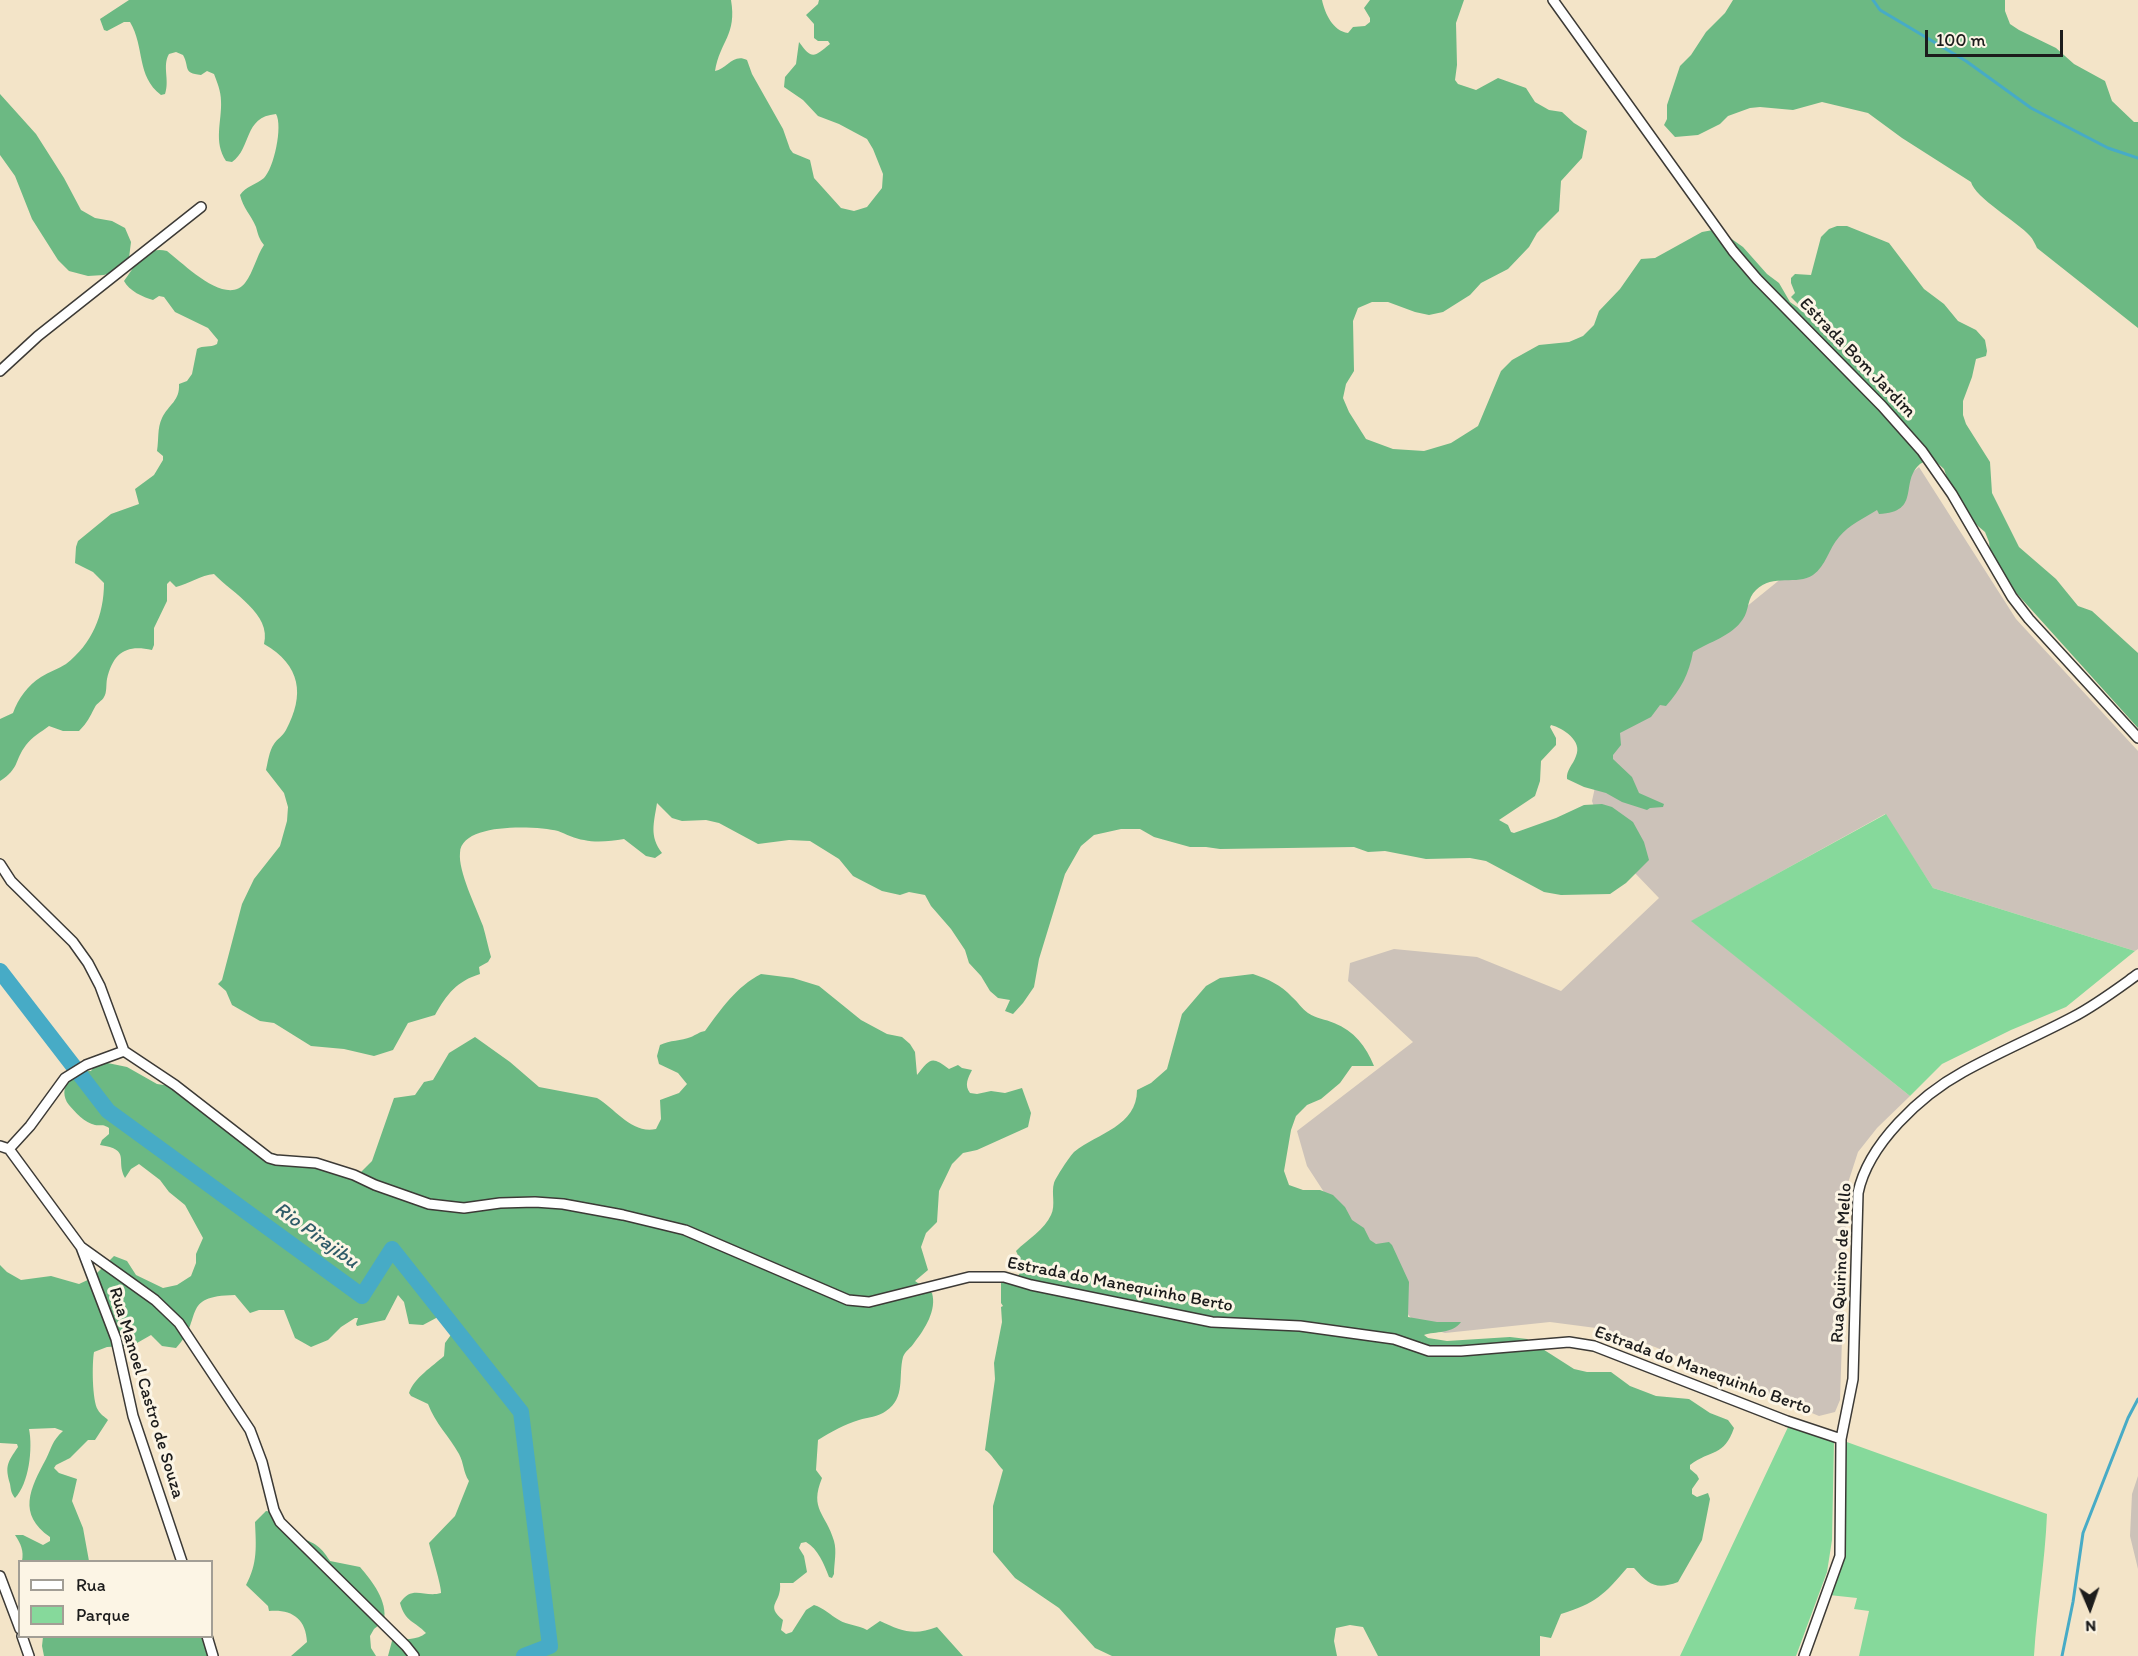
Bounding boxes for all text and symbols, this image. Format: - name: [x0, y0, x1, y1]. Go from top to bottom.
- scale bar: [1928, 18, 2066, 56]
- text: 100 m: [1936, 29, 1986, 51]
- street label: Estrada Bom Jardim: [1794, 294, 1920, 422]
- street label: Rua Quirino de Mello: [1827, 1182, 1857, 1344]
- water label: Rio Pirajibu: [269, 1198, 363, 1274]
- street label: Estrada do Manequinho Berto: [1005, 1252, 1235, 1318]
- street label: Rua Manoel Castro de Souza: [104, 1285, 188, 1501]
- street label: Estrada do Manequinho Berto: [1591, 1322, 1815, 1420]
- legend: [18, 1560, 213, 1638]
- text: Rua: [76, 1574, 106, 1596]
- north arrow: [2060, 1578, 2120, 1638]
- text: Parque: [76, 1604, 130, 1626]
- text: N: [2085, 1617, 2096, 1636]

